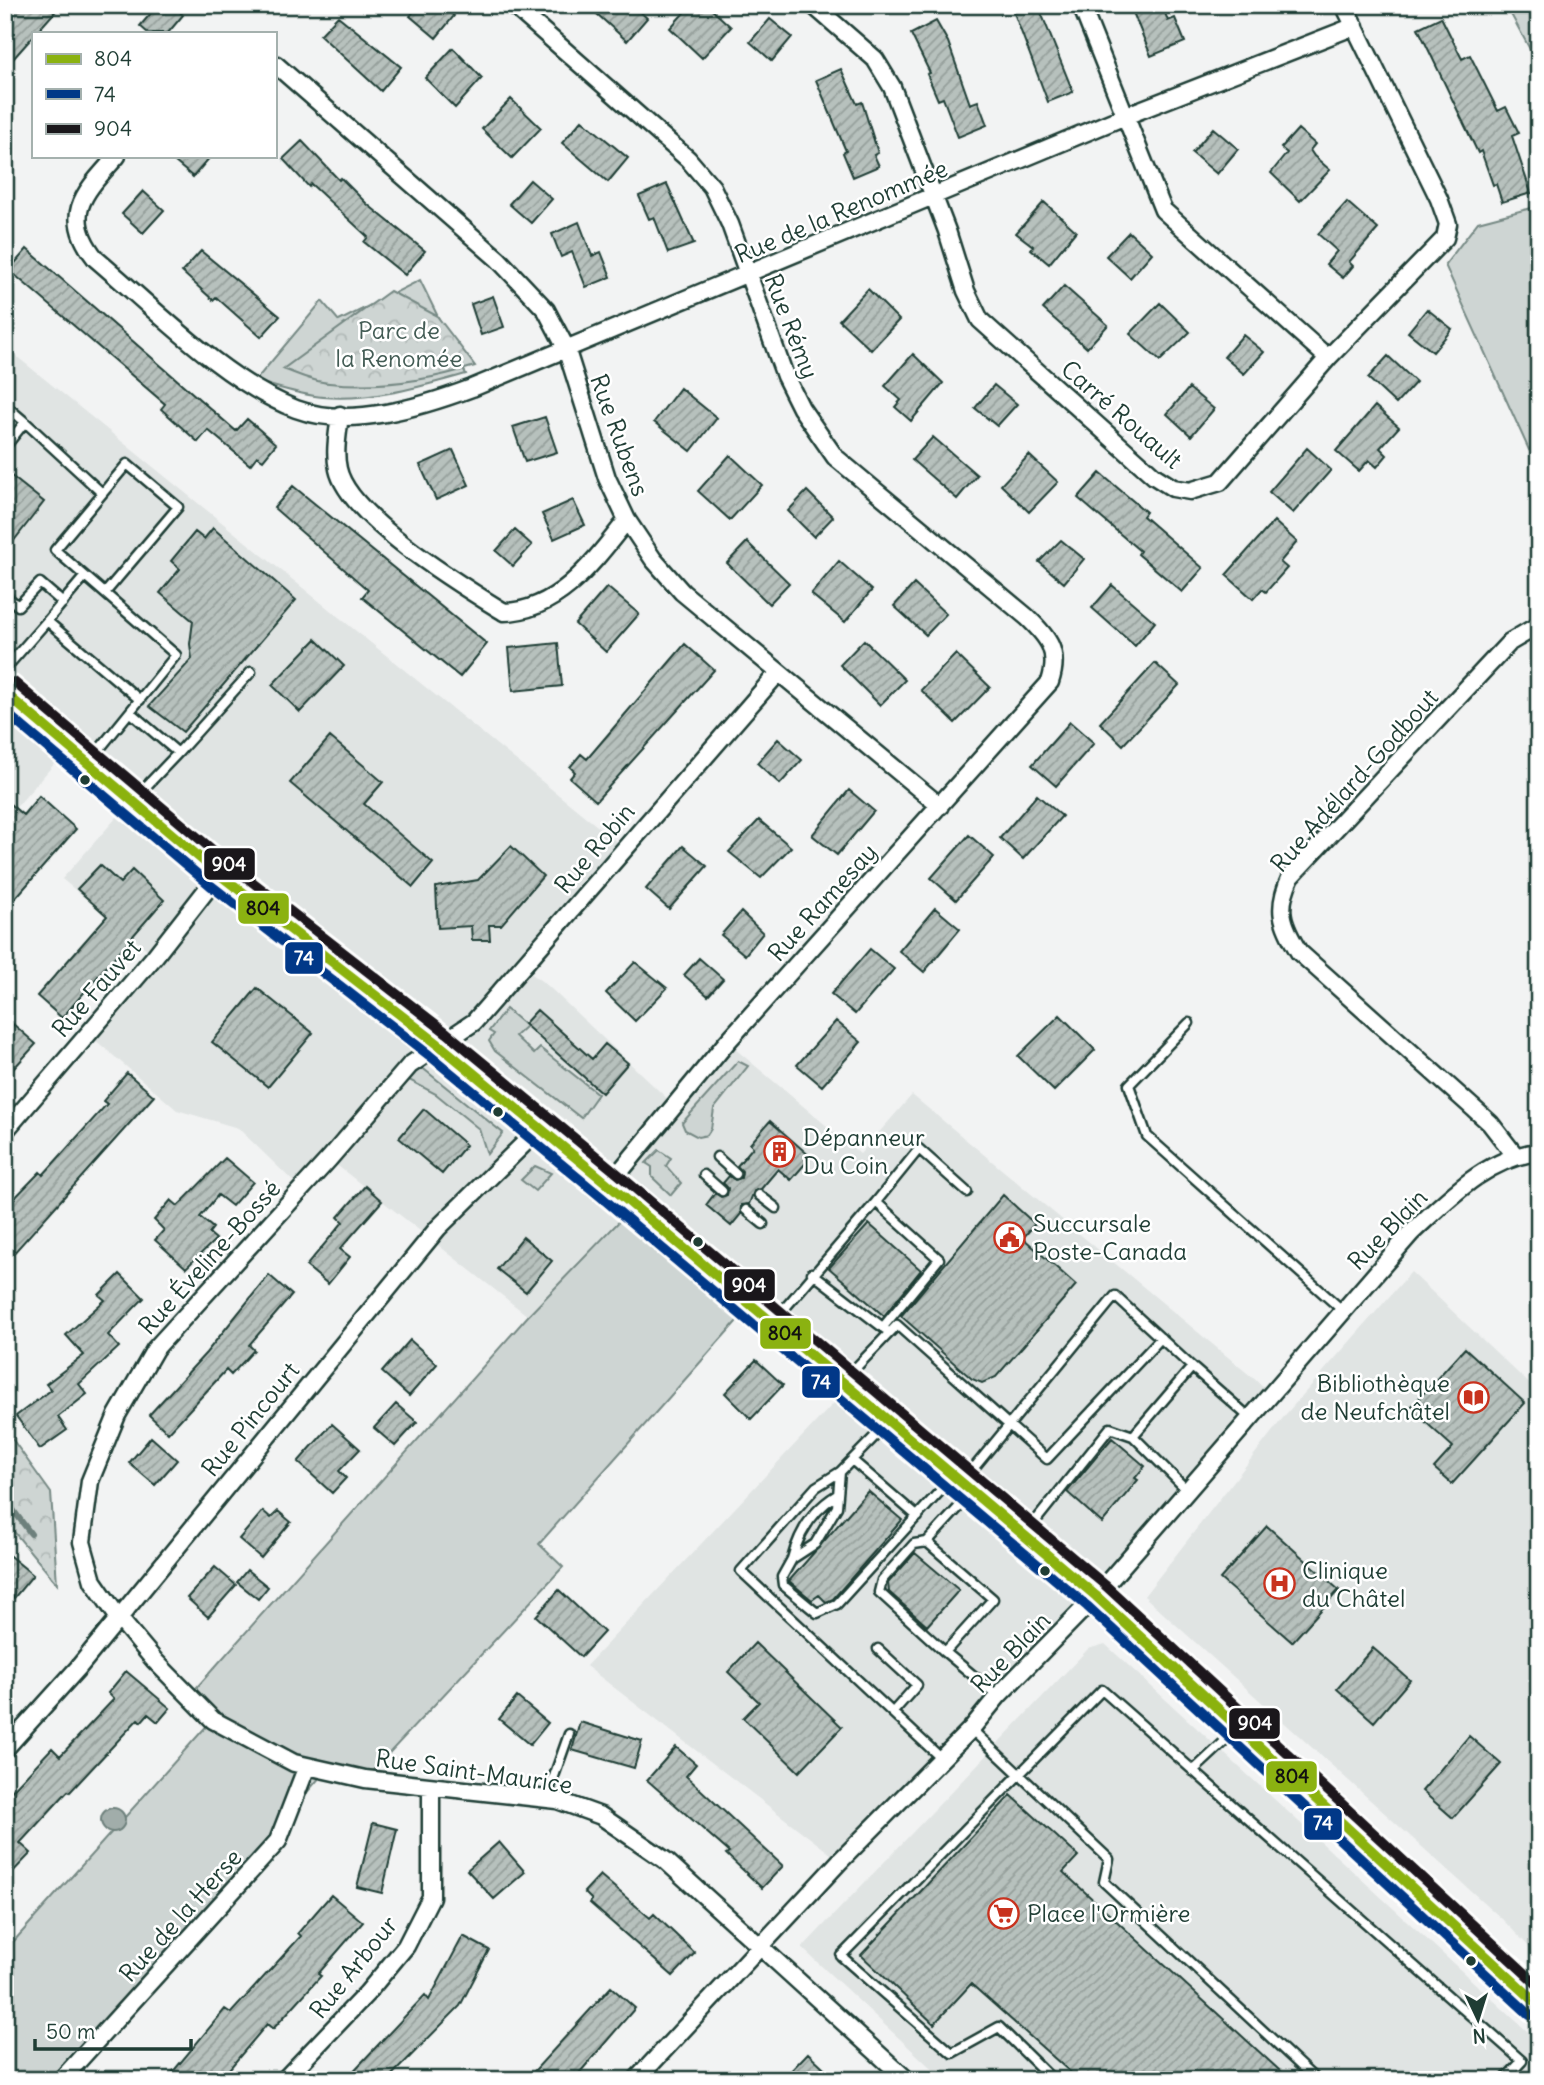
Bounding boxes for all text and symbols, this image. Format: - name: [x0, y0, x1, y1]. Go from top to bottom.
- legend: [32, 32, 276, 158]
- text: 804: [94, 45, 132, 72]
- text: 74: [94, 81, 116, 108]
- text: 904: [94, 115, 132, 142]
- street label: Rue de la Renommée: [730, 153, 952, 269]
- street label: Rue Rémy: [758, 269, 826, 383]
- park label: Parc de la Renomée: [336, 315, 462, 373]
- street label: Carré Rouault: [1055, 353, 1189, 475]
- street label: Rue Rubens: [584, 370, 656, 500]
- street label: Rue Adélard-Godbout: [1264, 682, 1444, 878]
- unlabelled marker: [78, 773, 92, 787]
- street label: Rue Robin: [548, 797, 641, 899]
- street label: Rue Ramesay: [761, 837, 883, 967]
- line badge: 904: [203, 847, 256, 881]
- text: 904: [212, 852, 246, 876]
- line badge: 804: [237, 892, 290, 925]
- text: 804: [246, 896, 280, 920]
- street label: Rue Fauvet: [45, 933, 147, 1043]
- line badge: 74: [284, 941, 324, 975]
- text: 74: [294, 946, 314, 970]
- unlabelled marker: [491, 1105, 505, 1119]
- place label: Dépanneur Du Coin: [803, 1122, 925, 1180]
- building icon: Dépanneur Du Coin: [763, 1134, 797, 1168]
- street label: Rue Éveline-Bossé: [132, 1173, 286, 1341]
- street label: Rue Blain: [1341, 1182, 1433, 1276]
- place label: Succursale Poste-Canada: [1033, 1208, 1187, 1266]
- public building icon: Succursale Poste-Canada: [993, 1220, 1027, 1254]
- unlabelled marker: [691, 1235, 705, 1249]
- line badge: 904: [723, 1268, 776, 1302]
- text: 904: [732, 1273, 766, 1297]
- line badge: 804: [759, 1317, 812, 1350]
- text: 804: [768, 1321, 802, 1345]
- street label: Rue Pincourt: [195, 1356, 305, 1482]
- line badge: 74: [801, 1365, 841, 1399]
- place label: Bibliothèque de Neufchâtel: [1301, 1368, 1450, 1426]
- text: 74: [811, 1370, 831, 1394]
- library icon: Bibliothèque de Neufchâtel: [1456, 1380, 1490, 1414]
- place label: Clinique du Châtel: [1302, 1555, 1405, 1613]
- unlabelled marker: [1038, 1564, 1052, 1578]
- hospital icon: Clinique du Châtel: [1262, 1567, 1296, 1601]
- street label: Rue Blain: [964, 1605, 1056, 1699]
- line badge: 904: [1228, 1707, 1281, 1740]
- text: 904: [1238, 1711, 1272, 1735]
- street label: Rue Saint-Maurice: [374, 1742, 574, 1800]
- line badge: 804: [1265, 1760, 1318, 1793]
- text: 804: [1275, 1764, 1309, 1788]
- line badge: 74: [1303, 1807, 1343, 1841]
- text: 74: [1313, 1811, 1333, 1835]
- street label: Rue de la Herse: [112, 1842, 248, 1988]
- supermarket icon: Place l'Ormière: [987, 1896, 1021, 1930]
- place label: Place l'Ormière: [1027, 1898, 1191, 1928]
- street label: Rue Arbour: [303, 1909, 404, 2024]
- unlabelled marker: [1464, 1954, 1478, 1968]
- north arrow: [1442, 1983, 1512, 2054]
- scale bar: [35, 2008, 191, 2052]
- text: 50 m: [46, 2018, 95, 2045]
- text: N: [1472, 2024, 1487, 2048]

